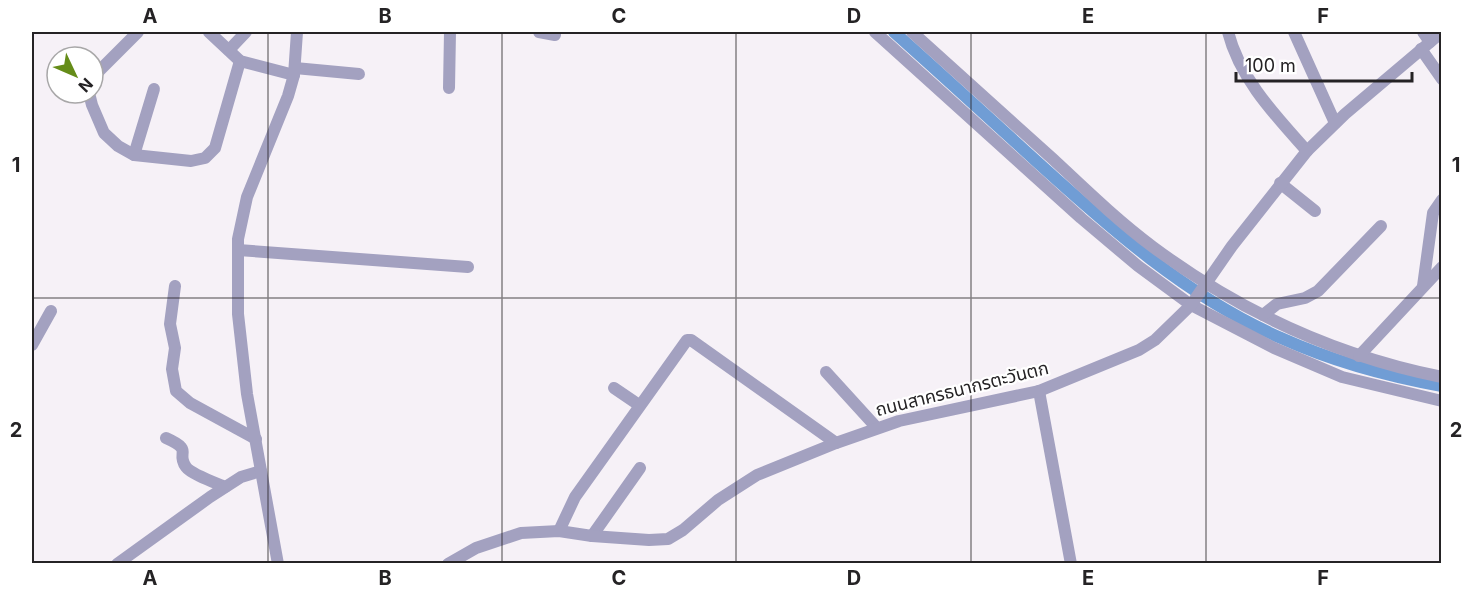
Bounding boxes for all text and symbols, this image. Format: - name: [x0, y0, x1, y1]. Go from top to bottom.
- text: A: [143, 4, 158, 28]
- text: B: [378, 4, 392, 28]
- text: C: [612, 4, 626, 28]
- text: D: [847, 4, 861, 28]
- text: E: [1082, 4, 1094, 28]
- text: F: [1317, 4, 1329, 28]
- north arrow: [45, 45, 105, 105]
- scale bar: [1236, 45, 1412, 83]
- text: 100 m: [1245, 55, 1296, 76]
- text: N: [74, 74, 97, 97]
- text: 1: [12, 153, 20, 177]
- text: 1: [1452, 153, 1460, 177]
- street label: ถนนสาครธนากรตะวันตก: [873, 357, 1051, 420]
- text: 2: [10, 418, 22, 442]
- text: 2: [1450, 418, 1462, 442]
- text: A: [143, 566, 158, 590]
- text: B: [378, 566, 392, 590]
- text: C: [612, 566, 626, 590]
- text: D: [847, 566, 861, 590]
- text: E: [1082, 566, 1094, 590]
- text: F: [1317, 566, 1329, 590]

